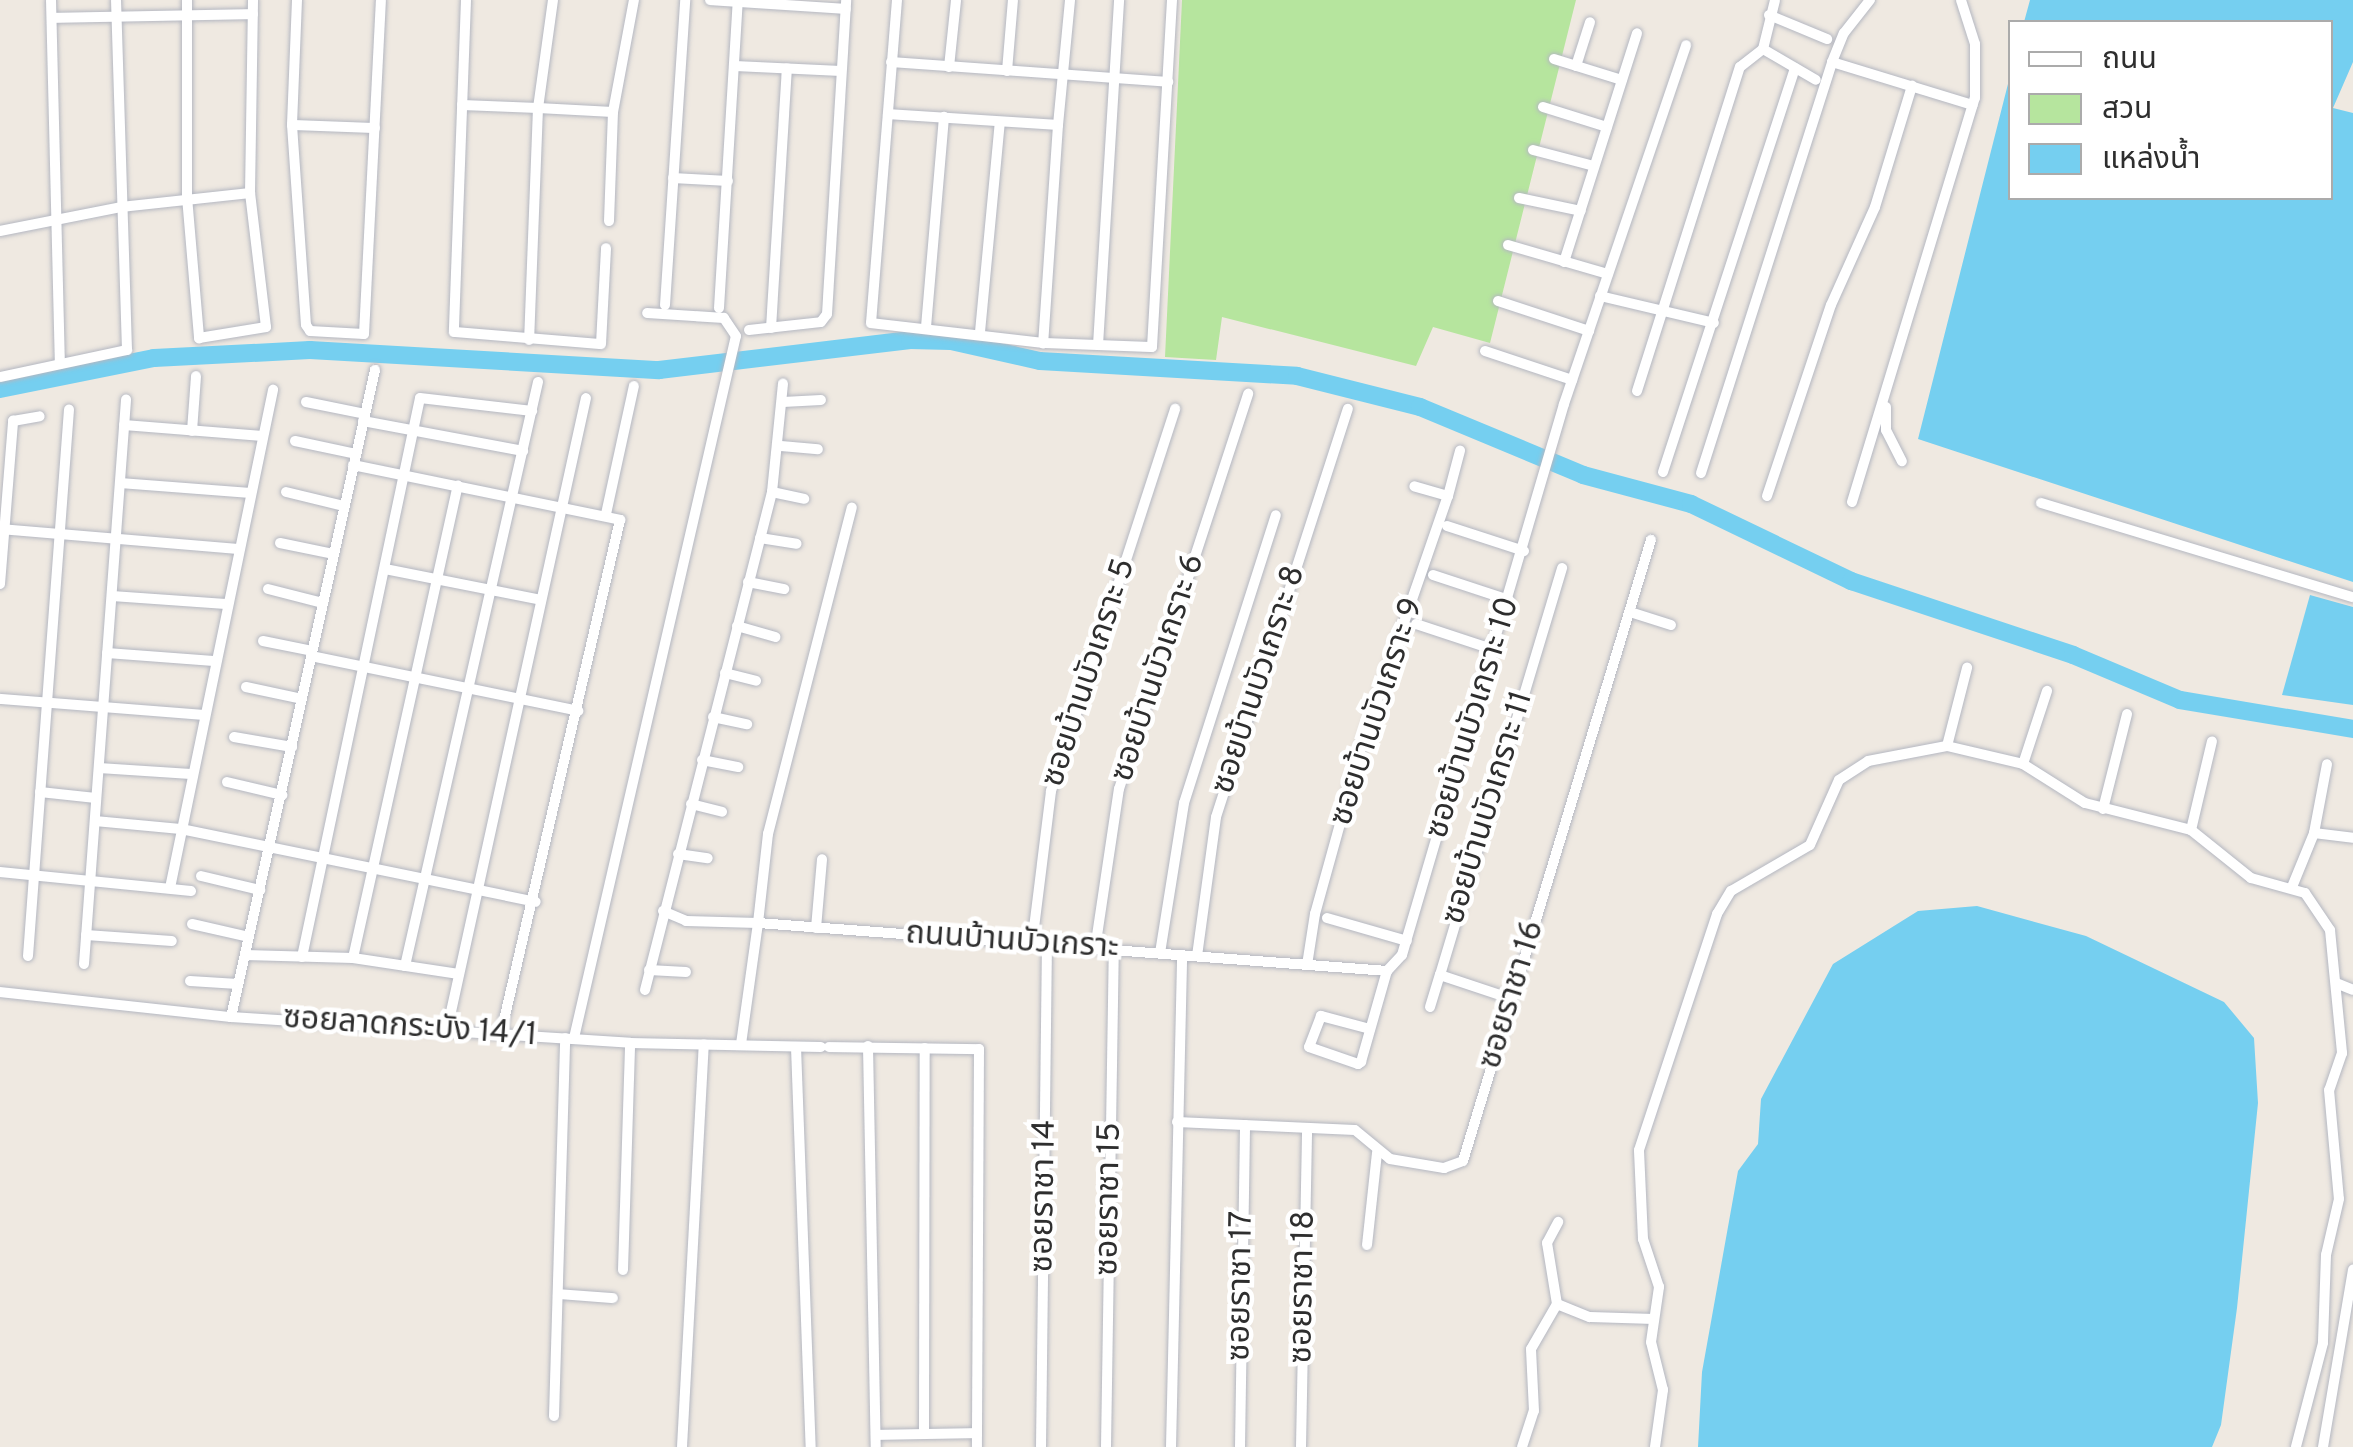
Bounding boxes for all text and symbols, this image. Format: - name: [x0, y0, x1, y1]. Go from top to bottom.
- legend: [2008, 20, 2333, 200]
- text: ถนน: [2102, 42, 2157, 79]
- text: สวน: [2102, 92, 2152, 129]
- text: แหล่งน้ำ: [2102, 142, 2200, 179]
- street label: ซอยบ้านบัวเกราะ 6: [1104, 549, 1214, 787]
- street label: ซอยบ้านบัวเกราะ 5: [1035, 554, 1145, 792]
- street label: ซอยบ้านบัวเกราะ 8: [1205, 561, 1315, 799]
- street label: ซอยบ้านบัวเกราะ 9: [1323, 593, 1433, 831]
- street label: ซอยบ้านบัวเกราะ 10: [1419, 593, 1529, 843]
- street label: ซอยบ้านบัวเกราะ 11: [1435, 687, 1543, 929]
- street label: ถนนบ้านบัวเกราะ: [904, 915, 1120, 969]
- street label: ซอยราชา 16: [1472, 916, 1554, 1074]
- street label: ซอยลาดกระบัง 14/1: [282, 1000, 538, 1056]
- street label: ซอยราชา 14: [1024, 1119, 1066, 1273]
- street label: ซอยราชา 15: [1089, 1122, 1131, 1276]
- street label: ซอยราชา 17: [1221, 1210, 1263, 1362]
- street label: ซอยราชา 18: [1283, 1210, 1325, 1364]

